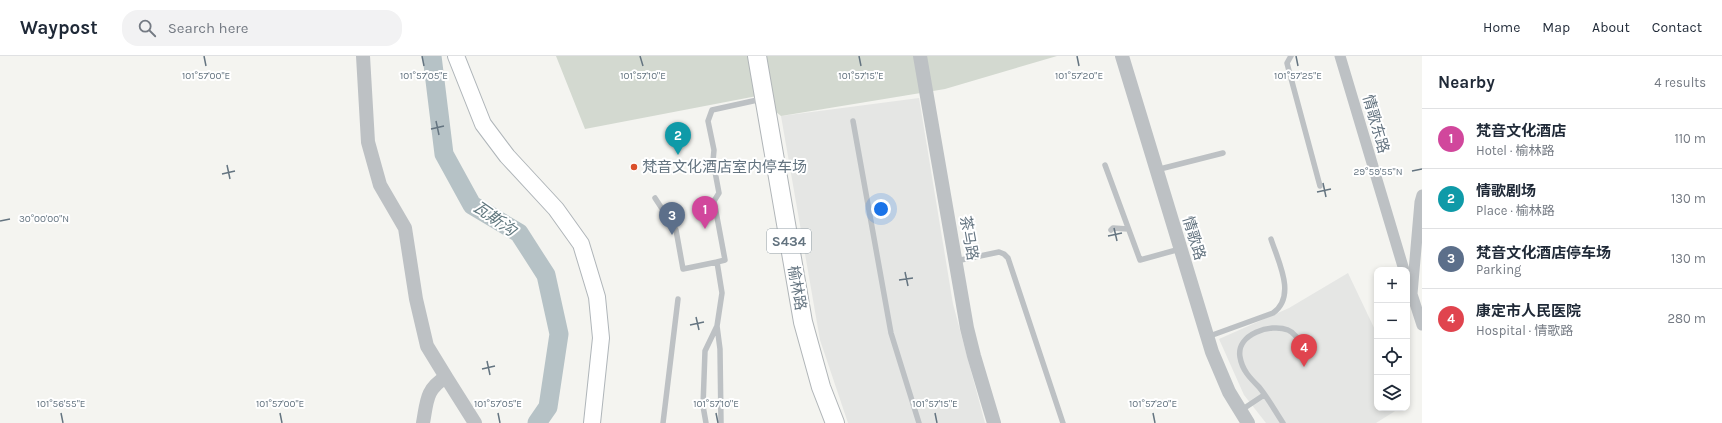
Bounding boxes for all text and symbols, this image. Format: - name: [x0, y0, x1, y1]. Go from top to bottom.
- search box: [122, 10, 402, 46]
- text: Waypost: [20, 17, 98, 39]
- icon: search: [136, 17, 158, 39]
- text: Search here: [168, 19, 248, 37]
- text: Home: [1483, 19, 1520, 36]
- text: Map: [1542, 19, 1570, 36]
- text: About: [1592, 19, 1630, 36]
- text: Contact: [1652, 19, 1702, 36]
- text: 101°57'00"E: [182, 70, 230, 82]
- text: 101°57'05"E: [400, 70, 448, 82]
- text: 101°57'10"E: [620, 70, 666, 82]
- text: 101°57'15"E: [838, 70, 884, 82]
- text: 101°57'20"E: [1055, 70, 1103, 82]
- text: 101°57'25"E: [1274, 70, 1322, 82]
- text: Nearby: [1438, 72, 1495, 92]
- text: 4 results: [1654, 75, 1706, 90]
- street label: 情歌东路: [1359, 93, 1393, 155]
- pin: 2: [665, 122, 691, 155]
- text: 梵音文化酒店: [1476, 122, 1566, 140]
- text: 1: [1449, 131, 1453, 146]
- text: 110 m: [1674, 131, 1706, 146]
- text: Hotel · 榆林路: [1476, 143, 1555, 158]
- place label: 梵音文化酒店室内停车场: [642, 158, 807, 176]
- marker: 梵音文化酒店室内停车场: [629, 162, 639, 172]
- text: 29°59'55"N: [1354, 166, 1402, 178]
- text: 情歌剧场: [1476, 182, 1536, 200]
- text: 2: [1447, 191, 1455, 206]
- text: 130 m: [1671, 191, 1706, 206]
- pin: 1: [692, 196, 718, 229]
- water label: 瓦斯沟: [470, 197, 521, 241]
- your location: [871, 199, 891, 219]
- pin: 3: [659, 202, 685, 235]
- text: Place · 榆林路: [1476, 203, 1555, 218]
- text: 30°00'00"N: [19, 213, 69, 225]
- street label: 茶马路: [956, 214, 982, 262]
- street label: 情歌路: [1179, 214, 1209, 262]
- road number: S434: [767, 229, 811, 253]
- text: 梵音文化酒店停车场: [1476, 244, 1611, 262]
- text: 3: [1447, 251, 1455, 266]
- text: 130 m: [1671, 251, 1706, 266]
- text: Parking: [1476, 262, 1521, 277]
- street label: 榆林路: [784, 264, 810, 312]
- map controls: [1374, 267, 1410, 411]
- button: +: [1374, 267, 1410, 303]
- text: 康定市人民医院: [1476, 302, 1581, 320]
- button: −: [1374, 303, 1410, 339]
- text: 4: [1447, 311, 1455, 326]
- text: 280 m: [1668, 311, 1706, 326]
- text: Hospital · 情歌路: [1476, 323, 1573, 338]
- pin: 4: [1291, 334, 1317, 367]
- button: locate: [1374, 339, 1410, 375]
- button: layers: [1374, 375, 1410, 411]
- text: 101°56'55"E: [37, 398, 85, 410]
- text: 101°57'00"E: [256, 398, 304, 410]
- text: 101°57'05"E: [474, 398, 522, 410]
- text: 101°57'10"E: [693, 398, 739, 410]
- text: 101°57'15"E: [912, 398, 958, 410]
- text: 101°57'20"E: [1129, 398, 1177, 410]

